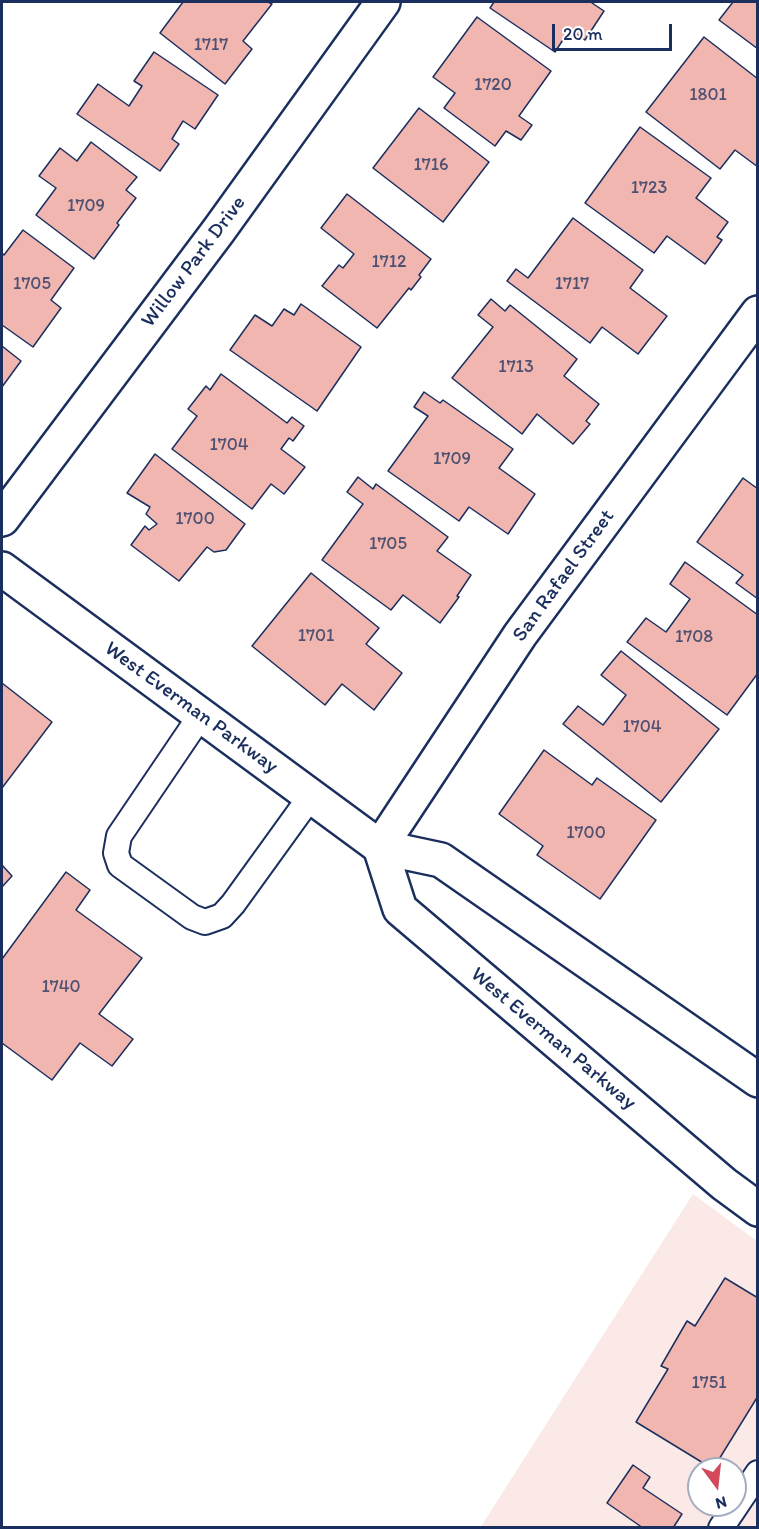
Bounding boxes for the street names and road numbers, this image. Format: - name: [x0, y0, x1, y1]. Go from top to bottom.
- street label: Willow Park Drive: [136, 191, 252, 333]
- street label: San Rafael Street: [508, 505, 620, 647]
- street label: West Everman Parkway: [99, 637, 283, 779]
- street label: West Everman Parkway: [465, 962, 641, 1116]

